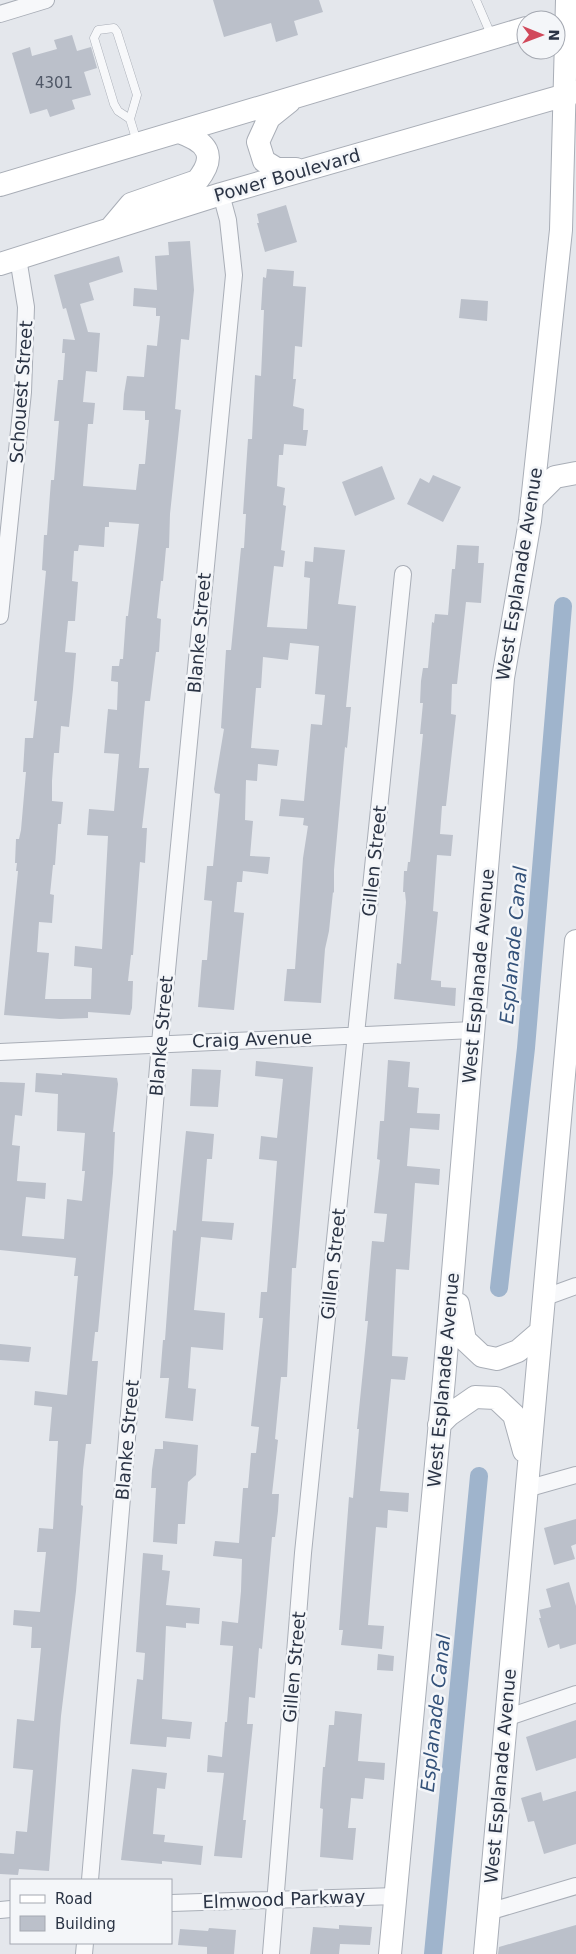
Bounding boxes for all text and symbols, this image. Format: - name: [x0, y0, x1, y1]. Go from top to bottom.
- north arrow: [516, 10, 566, 60]
- text: N: [546, 29, 562, 41]
- house number: 4301: [35, 74, 73, 92]
- street label: Power Boulevard: [211, 144, 363, 206]
- street label: Schouest Street: [6, 320, 36, 464]
- street label: West Esplanade Avenue: [492, 466, 546, 682]
- street label: Blanke Street: [183, 572, 215, 694]
- street label: Gillen Street: [358, 804, 390, 918]
- water label: Esplanade Canal: [495, 865, 531, 1025]
- street label: West Esplanade Avenue: [458, 868, 498, 1084]
- street label: Blanke Street: [145, 975, 177, 1097]
- street label: Craig Avenue: [192, 1026, 312, 1052]
- street label: Gillen Street: [317, 1207, 349, 1321]
- street label: West Esplanade Avenue: [423, 1272, 463, 1488]
- street label: Blanke Street: [111, 1379, 143, 1501]
- street label: Gillen Street: [279, 1610, 309, 1724]
- water label: Esplanade Canal: [416, 1632, 454, 1793]
- street label: West Esplanade Avenue: [480, 1668, 520, 1884]
- legend: [10, 1879, 172, 1944]
- street label: Elmwood Parkway: [202, 1886, 366, 1912]
- text: Road: [55, 1890, 93, 1908]
- text: Building: [55, 1915, 116, 1933]

